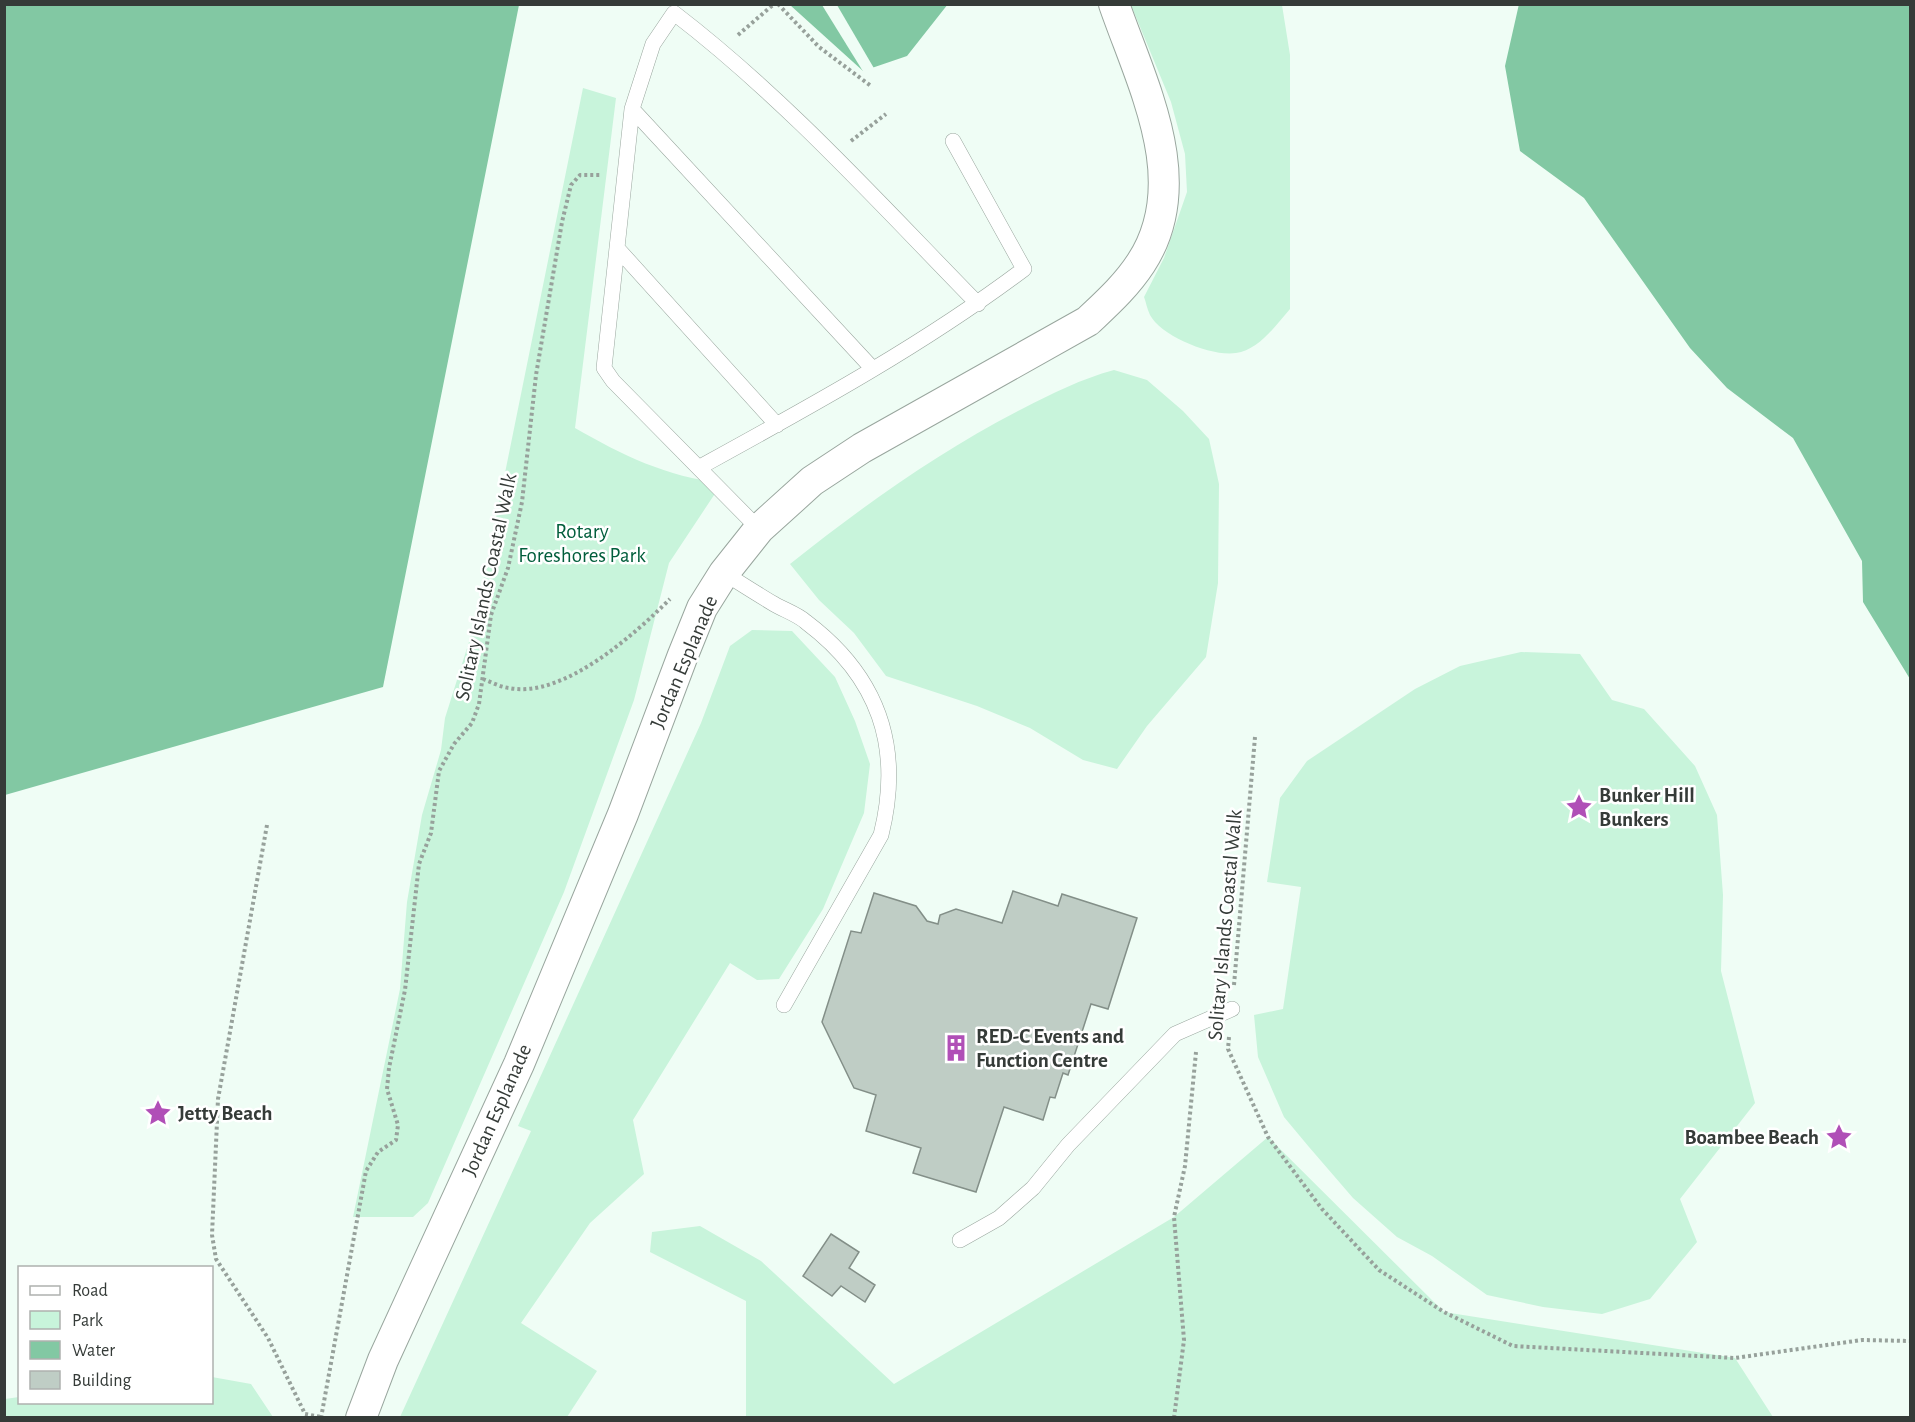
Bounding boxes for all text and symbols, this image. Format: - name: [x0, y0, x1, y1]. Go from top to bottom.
- street label: Solitary Islands Coastal Walk: [452, 471, 520, 703]
- park label: Rotary Foreshores Park: [518, 521, 646, 566]
- street label: Jordan Esplanade: [647, 593, 721, 731]
- place label: Bunker Hill Bunkers: [1599, 785, 1695, 830]
- place icon: Bunker Hill Bunkers: [1564, 792, 1594, 822]
- street label: Solitary Islands Coastal Walk: [1204, 808, 1246, 1041]
- place label: RED-C Events and Function Centre: [976, 1026, 1124, 1071]
- building icon: RED-C Events and Function Centre: [941, 1033, 971, 1063]
- street label: Jordan Esplanade: [459, 1041, 535, 1179]
- place icon: Jetty Beach: [143, 1098, 173, 1128]
- place label: Jetty Beach: [178, 1103, 273, 1124]
- place icon: Boambee Beach: [1824, 1122, 1854, 1152]
- place label: Boambee Beach: [1684, 1127, 1819, 1148]
- legend: [18, 1266, 213, 1404]
- text: Road: [72, 1282, 108, 1300]
- text: Park: [72, 1312, 104, 1330]
- text: Water: [72, 1342, 115, 1360]
- text: Building: [72, 1372, 132, 1390]

